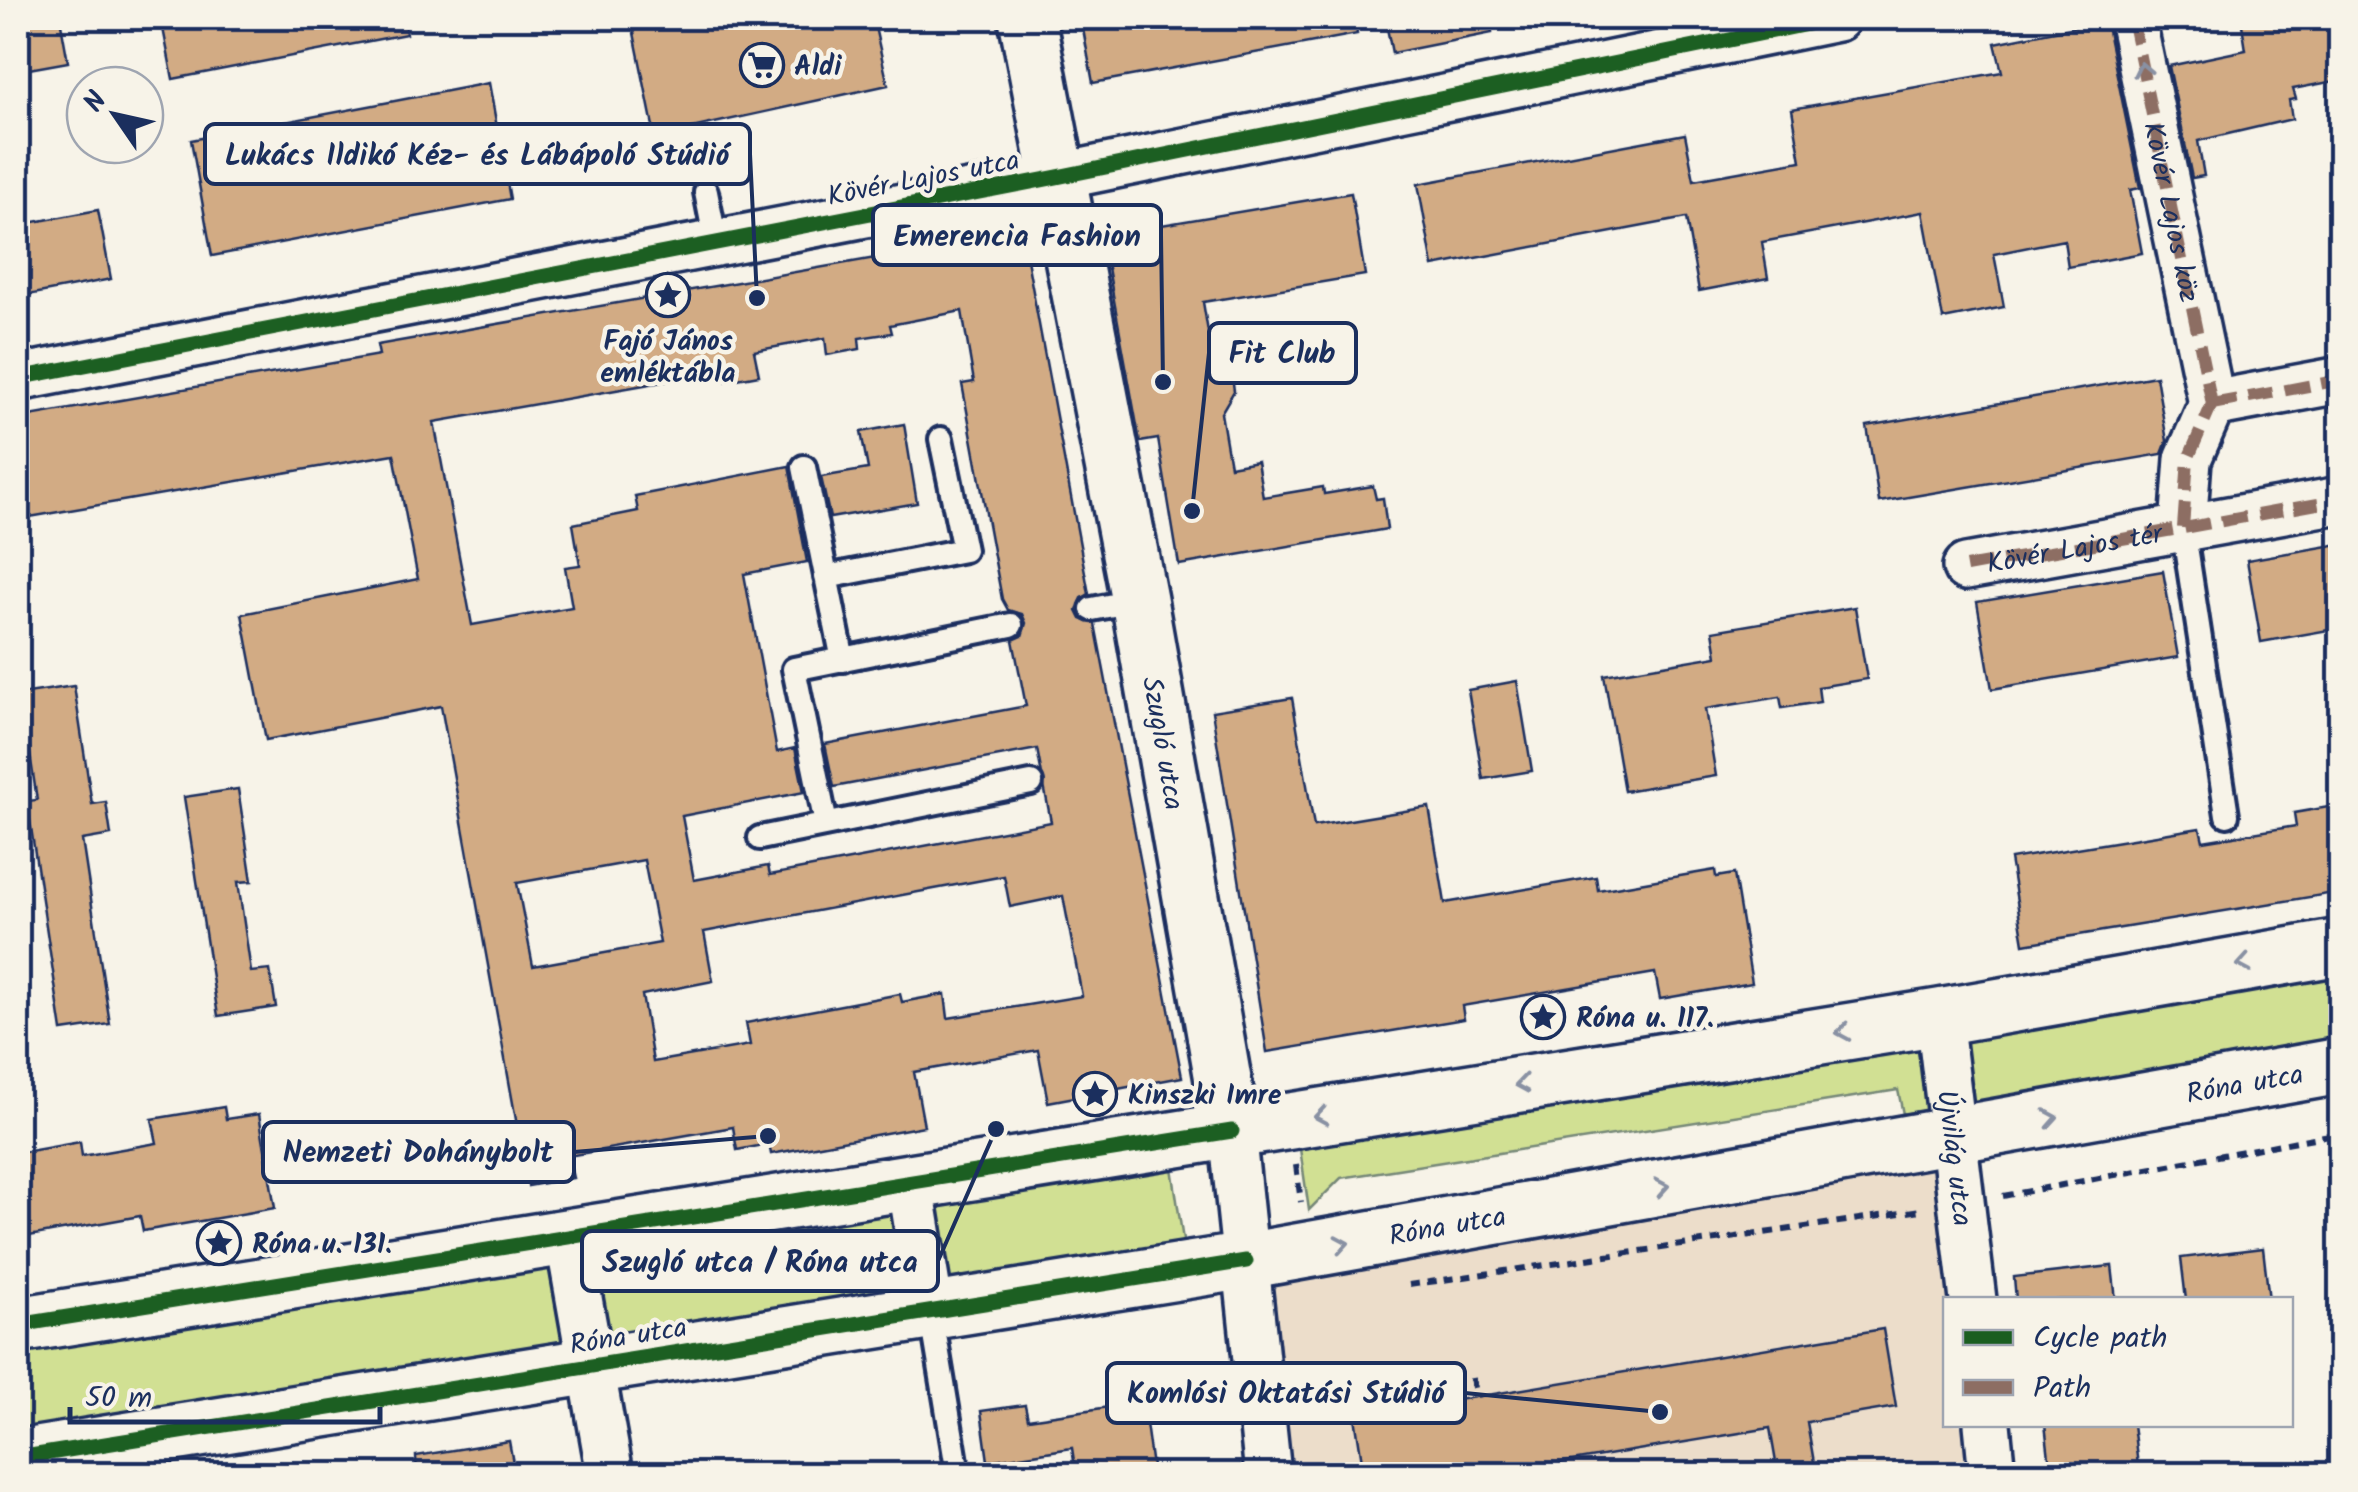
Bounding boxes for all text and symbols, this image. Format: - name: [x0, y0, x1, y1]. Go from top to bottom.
- supermarket icon: Aldi: [739, 42, 785, 88]
- place label: Aldi: [794, 45, 842, 90]
- one-way arrow: [2133, 60, 2154, 77]
- north arrow: [65, 65, 165, 165]
- text: N: [73, 82, 120, 122]
- street label: Kövér Lajos köz: [2129, 118, 2210, 307]
- callout: Lukács Ildikó Kéz- és Lábápoló Stúdió: [205, 124, 750, 184]
- text: Lukács Ildikó Kéz- és Lábápoló Stúdió: [225, 133, 732, 181]
- street label: Kövér Lajos utca: [823, 139, 1024, 220]
- callout: Emerencia Fashion: [873, 205, 1161, 265]
- text: Emerencia Fashion: [893, 214, 1141, 262]
- place icon: Fajó János emléktábla: [645, 272, 691, 318]
- place label: Fajó János emléktábla: [600, 320, 736, 397]
- callout: Fit Club: [1209, 323, 1356, 383]
- text: Fit Club: [1228, 331, 1336, 379]
- street label: Kövér Lajos tér: [1983, 512, 2168, 588]
- street label: Szugló utca: [1128, 673, 1195, 814]
- one-way arrow: [2236, 953, 2253, 974]
- place icon: Róna u. 117.: [1520, 994, 1566, 1040]
- place label: Róna u. 117.: [1576, 997, 1714, 1042]
- one-way arrow: [1835, 1021, 1851, 1042]
- street label: Róna utca: [2183, 1053, 2307, 1118]
- place icon: Kinszki Imre: [1072, 1071, 1118, 1117]
- one-way arrow: [1514, 1073, 1530, 1094]
- place label: Kinszki Imre: [1128, 1074, 1282, 1119]
- street label: Újvilág utca: [1923, 1088, 1984, 1229]
- one-way arrow: [1313, 1105, 1329, 1126]
- one-way arrow: [2042, 1108, 2059, 1129]
- callout: Nemzeti Dohánybolt: [263, 1122, 574, 1182]
- text: Nemzeti Dohánybolt: [283, 1130, 554, 1178]
- one-way arrow: [1653, 1177, 1670, 1198]
- street label: Róna utca: [1385, 1195, 1510, 1260]
- place icon: Róna u. 131.: [196, 1220, 242, 1266]
- place label: Róna u. 131.: [252, 1223, 392, 1268]
- callout: Szugló utca / Róna utca: [582, 1231, 938, 1291]
- one-way arrow: [1333, 1234, 1350, 1255]
- text: Szugló utca / Róna utca: [602, 1240, 918, 1288]
- legend: [1943, 1297, 2293, 1427]
- street label: Róna utca: [566, 1306, 690, 1369]
- text: Cycle path: [2033, 1315, 2167, 1363]
- scale bar: [70, 1362, 380, 1424]
- callout: Komlósi Oktatási Stúdió: [1107, 1363, 1465, 1423]
- text: Path: [2033, 1365, 2091, 1413]
- text: Komlósi Oktatási Stúdió: [1127, 1371, 1447, 1419]
- text: 50 m: [85, 1375, 152, 1423]

